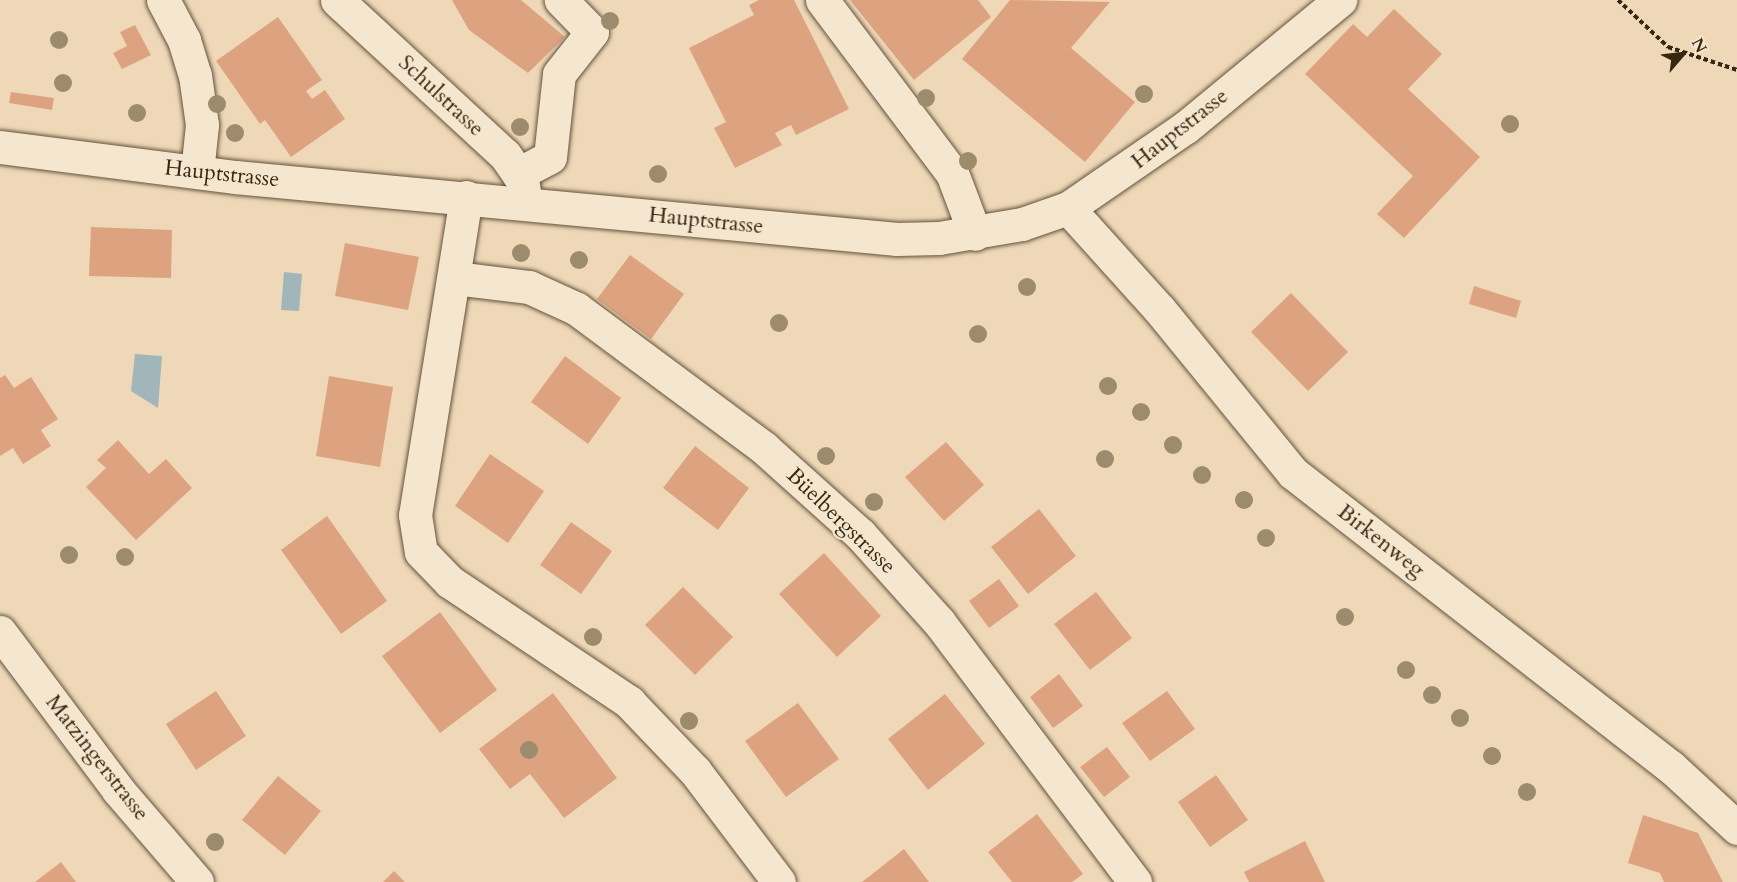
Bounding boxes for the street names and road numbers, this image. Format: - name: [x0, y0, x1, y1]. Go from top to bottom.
- street label: Schulstrasse: [393, 50, 489, 142]
- street label: Hauptstrasse: [1126, 83, 1234, 175]
- street label: Hauptstrasse: [163, 155, 281, 193]
- street label: Hauptstrasse: [647, 202, 765, 240]
- street label: Büelbergstrasse: [781, 462, 901, 580]
- street label: Birkenweg: [1332, 499, 1430, 583]
- street label: Matzingerstrasse: [40, 690, 154, 826]

